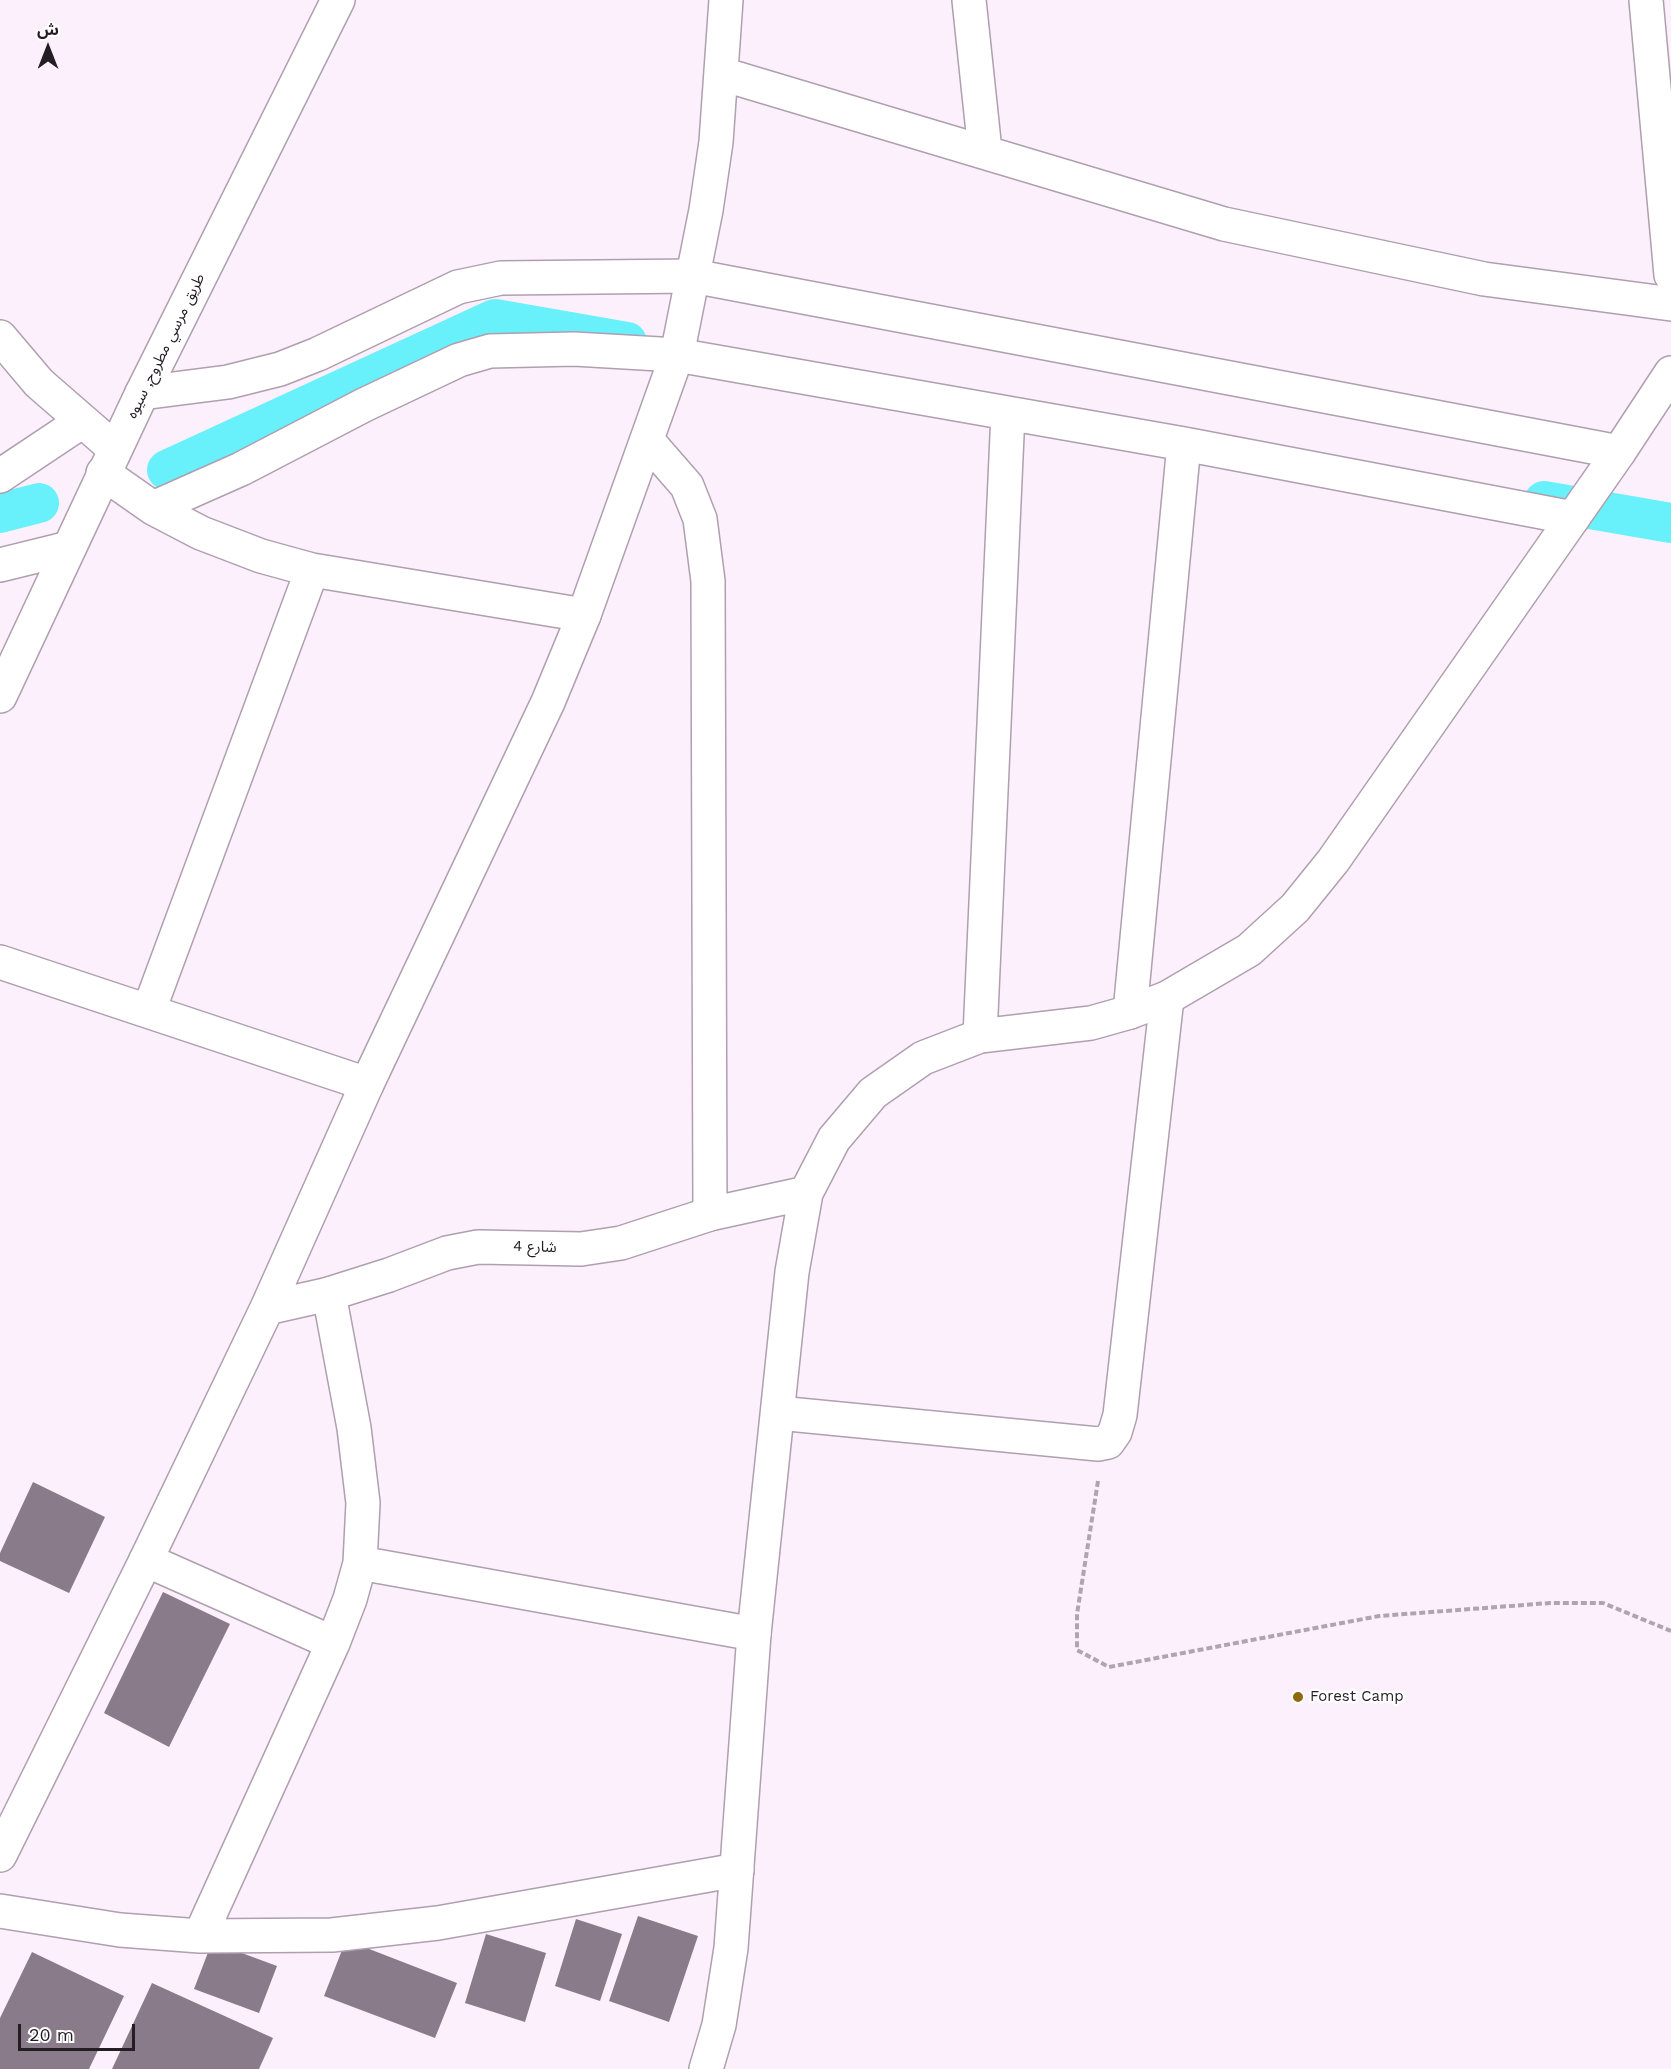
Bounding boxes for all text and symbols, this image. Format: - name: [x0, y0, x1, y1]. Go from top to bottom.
- north arrow: [18, 18, 78, 78]
- text: ش: [37, 20, 59, 39]
- street label: طريق مرسي مطروح, سيوه: [123, 271, 209, 421]
- street label: شارع 4: [513, 1237, 557, 1257]
- place label: Forest Camp: [1310, 1688, 1404, 1706]
- marker: Forest Camp: [1291, 1690, 1305, 1704]
- scale bar: [21, 2012, 138, 2050]
- text: 20 m: [29, 2024, 74, 2045]

